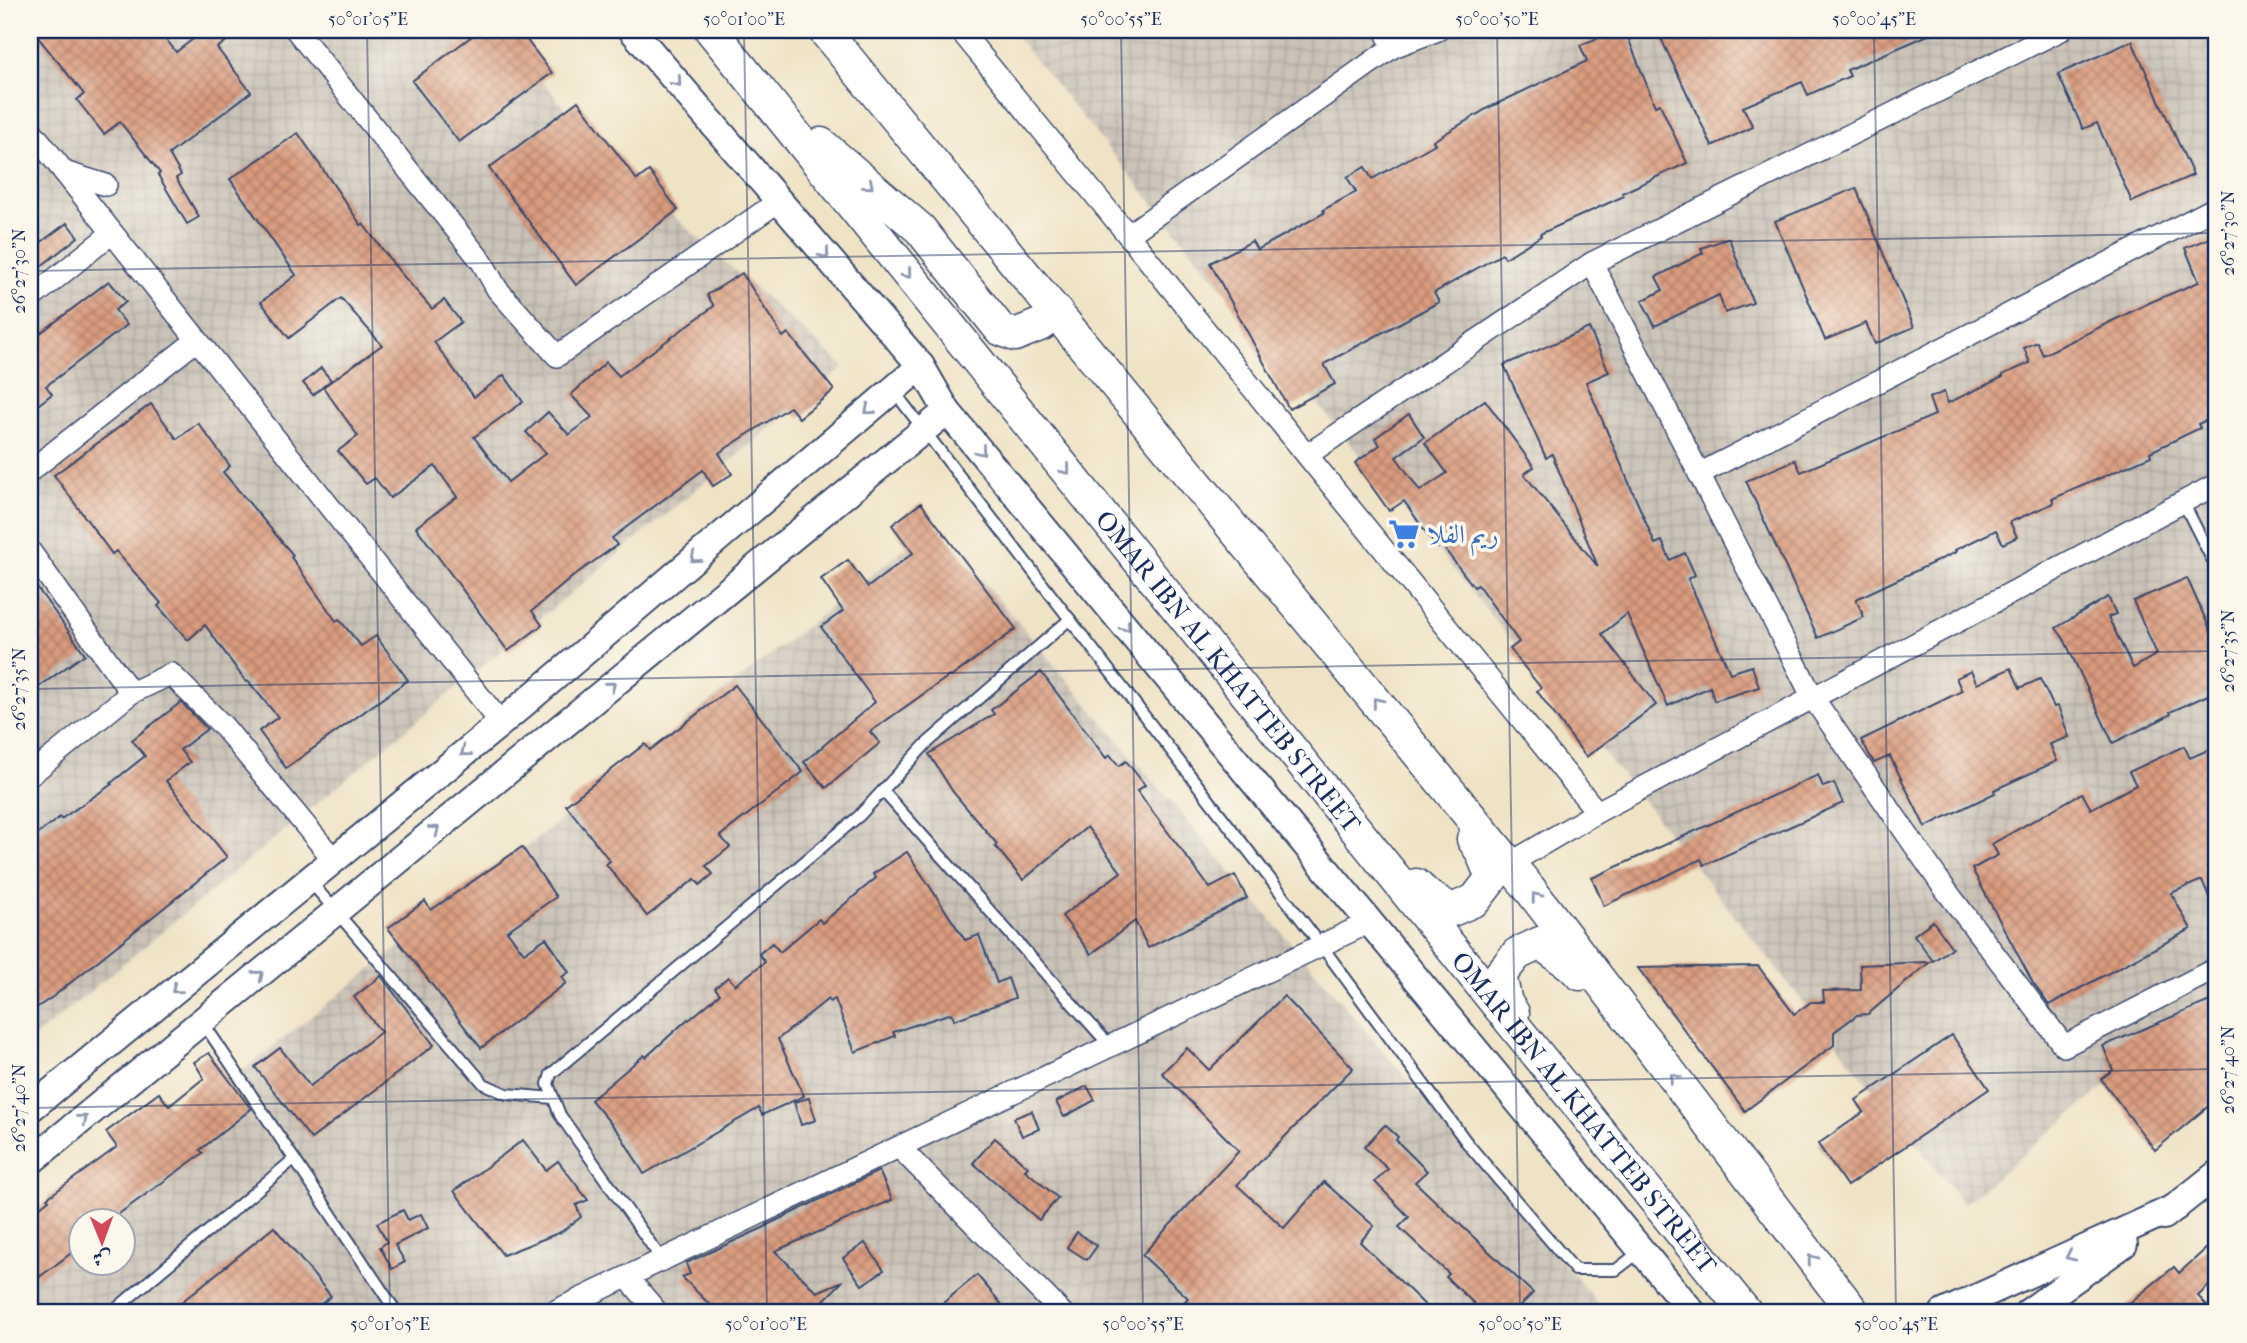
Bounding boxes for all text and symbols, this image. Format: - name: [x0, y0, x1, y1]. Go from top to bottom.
- text: 50°01'05"E: [328, 9, 408, 30]
- text: 50°01'00"E: [703, 9, 785, 30]
- text: 50°00'55"E: [1080, 9, 1162, 30]
- text: 50°00'50"E: [1455, 9, 1539, 30]
- text: 50°00'45"E: [1832, 9, 1916, 30]
- one-way arrow: [668, 74, 681, 86]
- one-way arrow: [860, 177, 873, 189]
- text: 26°27'30"N: [2218, 190, 2239, 276]
- text: 26°27'30"N: [9, 228, 30, 314]
- one-way arrow: [817, 246, 829, 259]
- one-way arrow: [899, 266, 912, 278]
- one-way arrow: [864, 402, 877, 414]
- one-way arrow: [973, 443, 985, 456]
- one-way arrow: [1058, 461, 1070, 474]
- street label: OMAR IBN AL KHATTEB STREET: [1089, 504, 1368, 839]
- supermarket icon: ريم الفلا: [1387, 517, 1421, 551]
- place label: ريم الفلا: [1427, 519, 1499, 557]
- one-way arrow: [691, 550, 704, 562]
- text: 26°27'35"N: [2218, 609, 2239, 693]
- one-way arrow: [1117, 619, 1130, 631]
- text: 26°27'35"N: [9, 647, 30, 731]
- one-way arrow: [602, 682, 615, 694]
- one-way arrow: [1372, 698, 1385, 710]
- one-way arrow: [461, 744, 474, 756]
- one-way arrow: [427, 826, 439, 839]
- one-way arrow: [1532, 893, 1545, 905]
- street label: OMAR IBN AL KHATTEB STREET: [1445, 945, 1724, 1280]
- one-way arrow: [251, 970, 263, 983]
- one-way arrow: [171, 981, 184, 994]
- text: 26°27'40"N: [2218, 1025, 2239, 1114]
- text: 26°27'40"N: [9, 1063, 30, 1152]
- one-way arrow: [1670, 1073, 1683, 1086]
- one-way arrow: [75, 1114, 87, 1127]
- north arrow: [66, 1206, 136, 1276]
- text: ش: [93, 1247, 112, 1269]
- one-way arrow: [2065, 1248, 2077, 1262]
- one-way arrow: [1808, 1254, 1821, 1267]
- text: 50°01'05"E: [350, 1314, 430, 1335]
- text: 50°01'00"E: [725, 1314, 807, 1335]
- text: 50°00'55"E: [1102, 1314, 1184, 1335]
- text: 50°00'50"E: [1478, 1314, 1562, 1335]
- text: 50°00'45"E: [1854, 1314, 1938, 1335]

